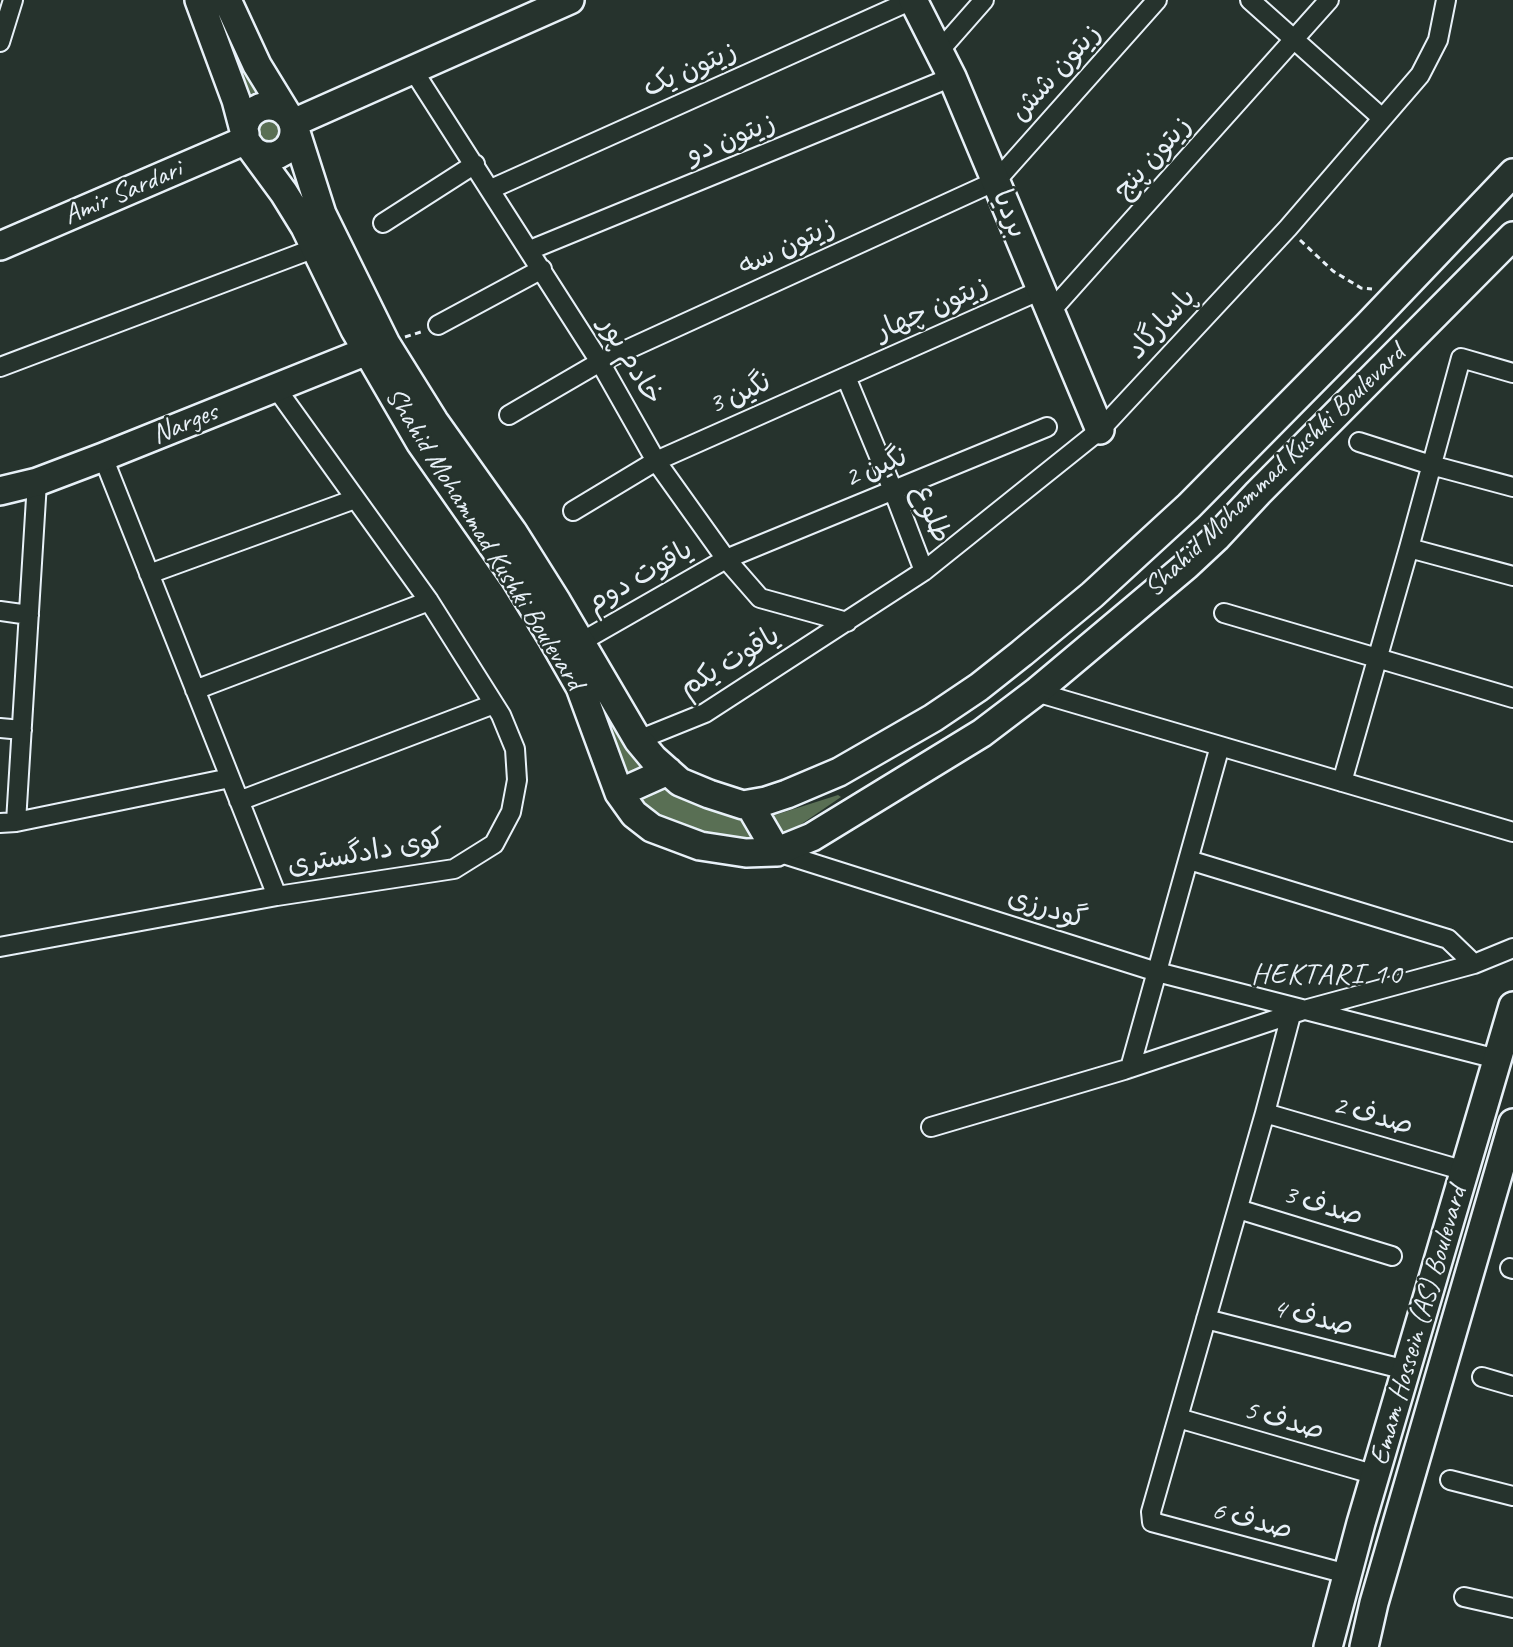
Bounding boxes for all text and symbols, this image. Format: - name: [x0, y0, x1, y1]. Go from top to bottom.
- street label: زیتون شش: [1003, 17, 1109, 129]
- street label: زیتون یک: [638, 34, 742, 106]
- street label: زیتون دو: [682, 106, 780, 172]
- street label: زیتون پنج: [1107, 110, 1199, 206]
- street label: Amir Sardari: [59, 153, 187, 233]
- street label: بردیا: [984, 185, 1034, 243]
- street label: زیتون سه: [733, 210, 841, 284]
- street label: زیتون چهار: [870, 269, 994, 349]
- street label: پاسارگاد: [1121, 281, 1203, 367]
- street label: خادم پور: [591, 311, 669, 411]
- street label: Shahid Mohammad Kushki Boulevard: [1138, 337, 1412, 605]
- street label: نگین 3: [704, 365, 776, 423]
- street label: Shahid Mohammad Kushki Boulevard: [377, 382, 591, 696]
- street label: Narges: [147, 396, 223, 452]
- street label: نگین 2: [840, 440, 912, 496]
- street label: طلوع: [905, 480, 957, 548]
- street label: یاقوت دوم: [581, 533, 699, 621]
- street label: یاقوت یکم: [674, 619, 786, 705]
- street label: کوی دادگستری: [285, 823, 447, 883]
- street label: گودرزی: [1003, 881, 1091, 937]
- district label: HEKTARI 10: [1251, 957, 1403, 993]
- street label: صدف 2: [1329, 1089, 1417, 1143]
- street label: صدف 3: [1279, 1178, 1367, 1234]
- street label: Emam Hossein (AS) Boulevard: [1363, 1183, 1475, 1469]
- street label: صدف 4: [1269, 1292, 1357, 1344]
- street label: صدف 5: [1240, 1394, 1328, 1448]
- street label: صدف 6: [1208, 1494, 1296, 1548]

